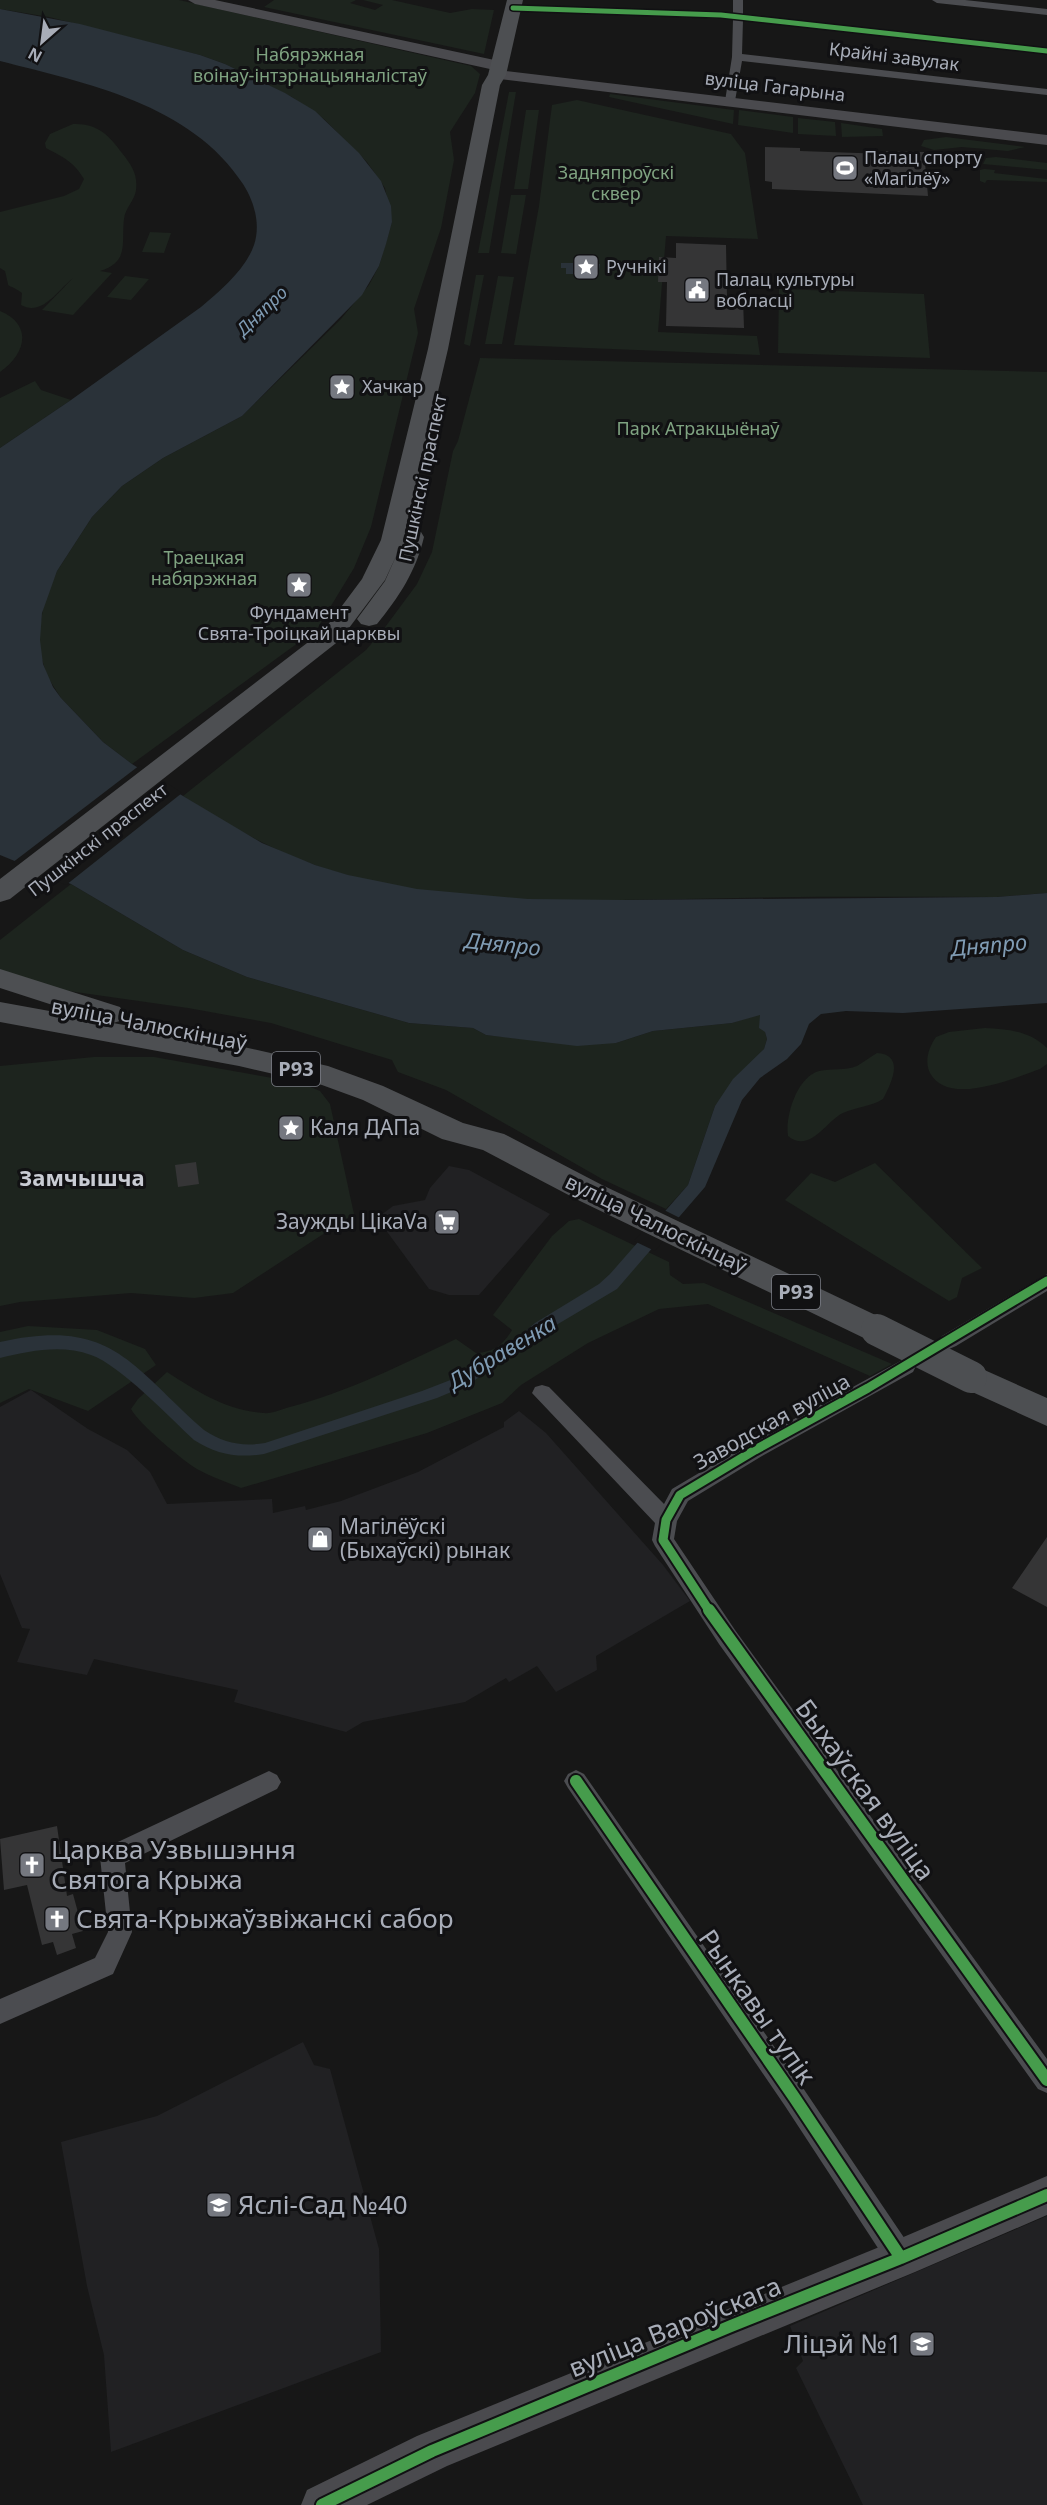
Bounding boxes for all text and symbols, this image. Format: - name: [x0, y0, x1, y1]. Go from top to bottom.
- north arrow: [12, 12, 72, 72]
- street label: Крайні завулак: [828, 36, 961, 76]
- text: N: [24, 42, 46, 68]
- park label: Набярэжная воінаў-інтэрнацыяналістаў: [193, 42, 428, 87]
- street label: вуліца Гагарына: [704, 65, 847, 107]
- place label: Палац спорту «Магілёў»: [864, 145, 983, 190]
- sports icon: Палац спорту «Магілёў»: [830, 153, 860, 183]
- park label: Задняпроўскі сквер: [558, 160, 674, 205]
- place icon: Ручнікі: [571, 252, 601, 282]
- place label: Ручнікі: [606, 254, 667, 278]
- place label: Палац культуры вобласці: [716, 267, 855, 312]
- public building icon: Палац культуры вобласці: [682, 275, 712, 305]
- water label: Дняпро: [229, 280, 292, 342]
- place icon: Хачкар: [327, 372, 357, 402]
- place label: Хачкар: [362, 374, 423, 398]
- street label: Пушкінскі праспект: [393, 391, 452, 564]
- park label: Парк Атракцыёнаў: [617, 416, 780, 440]
- park label: Траецкая набярэжная: [151, 545, 257, 590]
- place icon: Фундамент Свята-Троіцкай царквы: [284, 570, 314, 600]
- place label: Фундамент Свята-Троіцкай царквы: [198, 600, 400, 645]
- street label: Пушкінскі праспект: [23, 777, 173, 901]
- water label: Дняпро: [462, 924, 543, 962]
- water label: Дняпро: [948, 926, 1028, 962]
- street label: вуліца Чалюскінцаў: [49, 991, 250, 1057]
- road number: Р93: [272, 1052, 320, 1086]
- place icon: Каля ДАПа: [276, 1113, 306, 1143]
- place label: Каля ДАПа: [310, 1113, 420, 1141]
- district label: Замчышча: [19, 1162, 145, 1192]
- street label: вуліца Чалюскінцаў: [561, 1167, 752, 1279]
- place label: Заужды ЦікаVа: [276, 1207, 428, 1235]
- supermarket icon: Заужды ЦікаVа: [432, 1207, 462, 1237]
- road number: Р93: [772, 1275, 820, 1309]
- water label: Дубравенка: [440, 1307, 561, 1396]
- street label: Заводская вуліца: [688, 1367, 855, 1476]
- place label: Магілёўскі (Быхаўскі) рынак: [340, 1512, 510, 1564]
- shop icon: Магілёўскі (Быхаўскі) рынак: [305, 1524, 335, 1554]
- street label: Быхаўская вуліца: [788, 1691, 944, 1887]
- place label: Царква Узвышэння Святога Крыжа: [51, 1831, 296, 1897]
- church icon: Царква Узвышэння Святога Крыжа: [17, 1850, 47, 1880]
- place label: Свята-Крыжаўзвіжанскі сабор: [76, 1900, 454, 1936]
- church icon: Свята-Крыжаўзвіжанскі сабор: [42, 1904, 72, 1934]
- street label: Рынкавы тупік: [691, 1922, 825, 2091]
- place label: Яслі-Сад №40: [238, 2186, 408, 2222]
- school or university icon: Яслі-Сад №40: [204, 2190, 234, 2220]
- street label: вуліца Вароўскага: [563, 2267, 786, 2385]
- place label: Ліцэй №1: [784, 2325, 902, 2361]
- school or university icon: Ліцэй №1: [907, 2329, 937, 2359]

